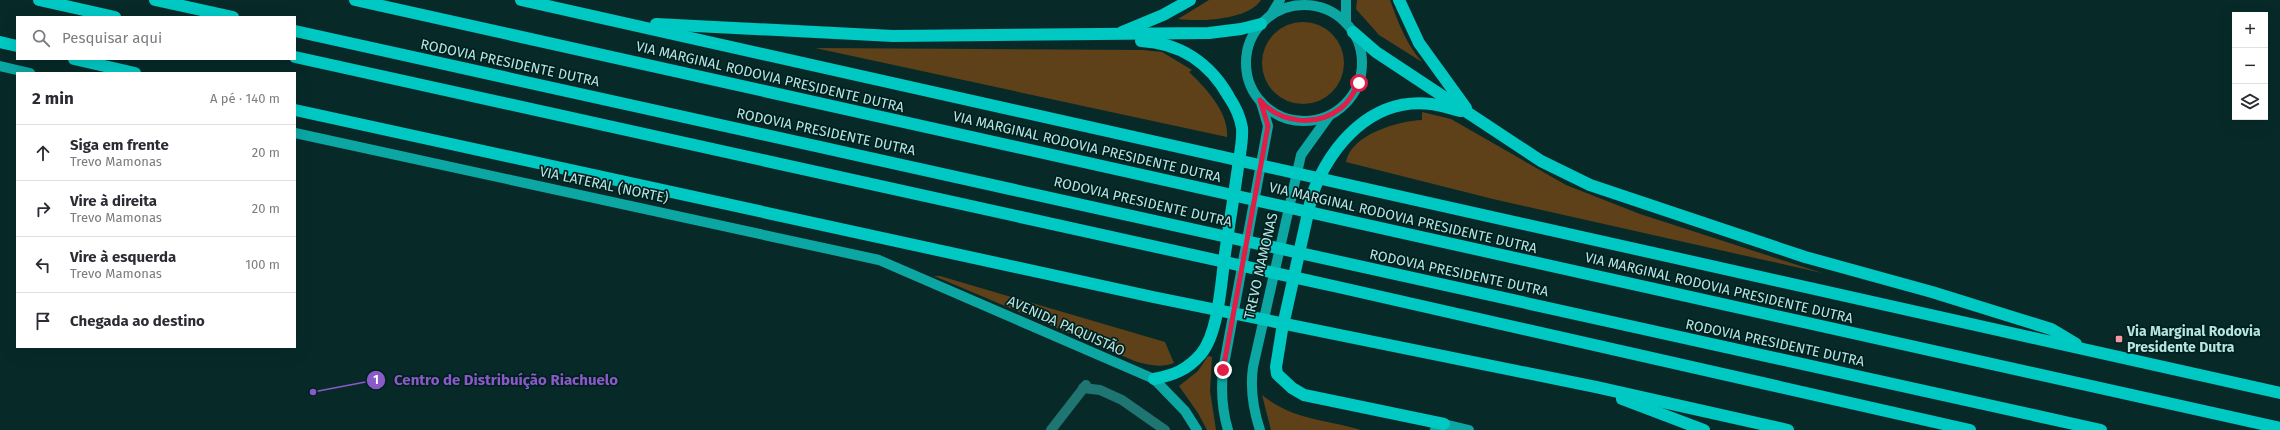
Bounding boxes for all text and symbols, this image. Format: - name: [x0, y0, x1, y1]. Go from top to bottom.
- map controls: [2232, 12, 2268, 120]
- button: +: [2232, 12, 2268, 48]
- search box: [16, 16, 296, 60]
- icon: search: [30, 27, 52, 49]
- text: Pesquisar aqui: [62, 29, 162, 47]
- street label: RODOVIA PRESIDENTE DUTRA: [419, 36, 601, 90]
- street label: VIA MARGINAL RODOVIA PRESIDENTE DUTRA: [634, 38, 906, 116]
- button: −: [2232, 48, 2268, 84]
- route start: [1350, 74, 1368, 92]
- button: layers: [2232, 84, 2268, 120]
- text: 2 min: [32, 88, 74, 109]
- text: A pé · 140 m: [210, 91, 280, 106]
- street label: RODOVIA PRESIDENTE DUTRA: [735, 105, 917, 159]
- street label: VIA MARGINAL RODOVIA PRESIDENTE DUTRA: [951, 108, 1223, 186]
- text: Siga em frente: [70, 136, 169, 154]
- icon: ahead: [32, 142, 54, 164]
- text: 20 m: [252, 145, 280, 160]
- text: Trevo Mamonas: [70, 154, 162, 169]
- street label: VIA LATERAL (NORTE): [538, 163, 670, 207]
- street label: RODOVIA PRESIDENTE DUTRA: [1052, 173, 1234, 231]
- street label: VIA MARGINAL RODOVIA PRESIDENTE DUTRA: [1267, 179, 1539, 257]
- text: Vire à direita: [70, 192, 157, 210]
- icon: right: [32, 198, 54, 220]
- text: 20 m: [252, 201, 280, 216]
- text: Trevo Mamonas: [70, 210, 162, 225]
- street label: TREVO MAMONAS: [1240, 211, 1282, 321]
- street label: RODOVIA PRESIDENTE DUTRA: [1368, 246, 1550, 300]
- text: Vire à esquerda: [70, 248, 176, 266]
- street label: VIA MARGINAL RODOVIA PRESIDENTE DUTRA: [1583, 249, 1855, 327]
- icon: left: [32, 254, 54, 276]
- text: 100 m: [245, 257, 280, 272]
- text: Trevo Mamonas: [70, 266, 162, 281]
- street label: AVENIDA PAQUISTÃO: [1004, 292, 1128, 360]
- icon: arrive: [32, 310, 54, 332]
- text: Chegada ao destino: [70, 312, 205, 330]
- street label: RODOVIA PRESIDENTE DUTRA: [1684, 316, 1866, 370]
- place label: Via Marginal Rodovia Presidente Dutra: [2126, 323, 2261, 356]
- marker: Via Marginal Rodovia Presidente Dutra: [2114, 334, 2124, 344]
- route end: [1214, 361, 1232, 379]
- callout: Centro de Distribuíção Riachuelo: [366, 366, 626, 393]
- text: Centro de Distribuíção Riachuelo: [394, 371, 618, 390]
- text: 1: [373, 373, 379, 387]

